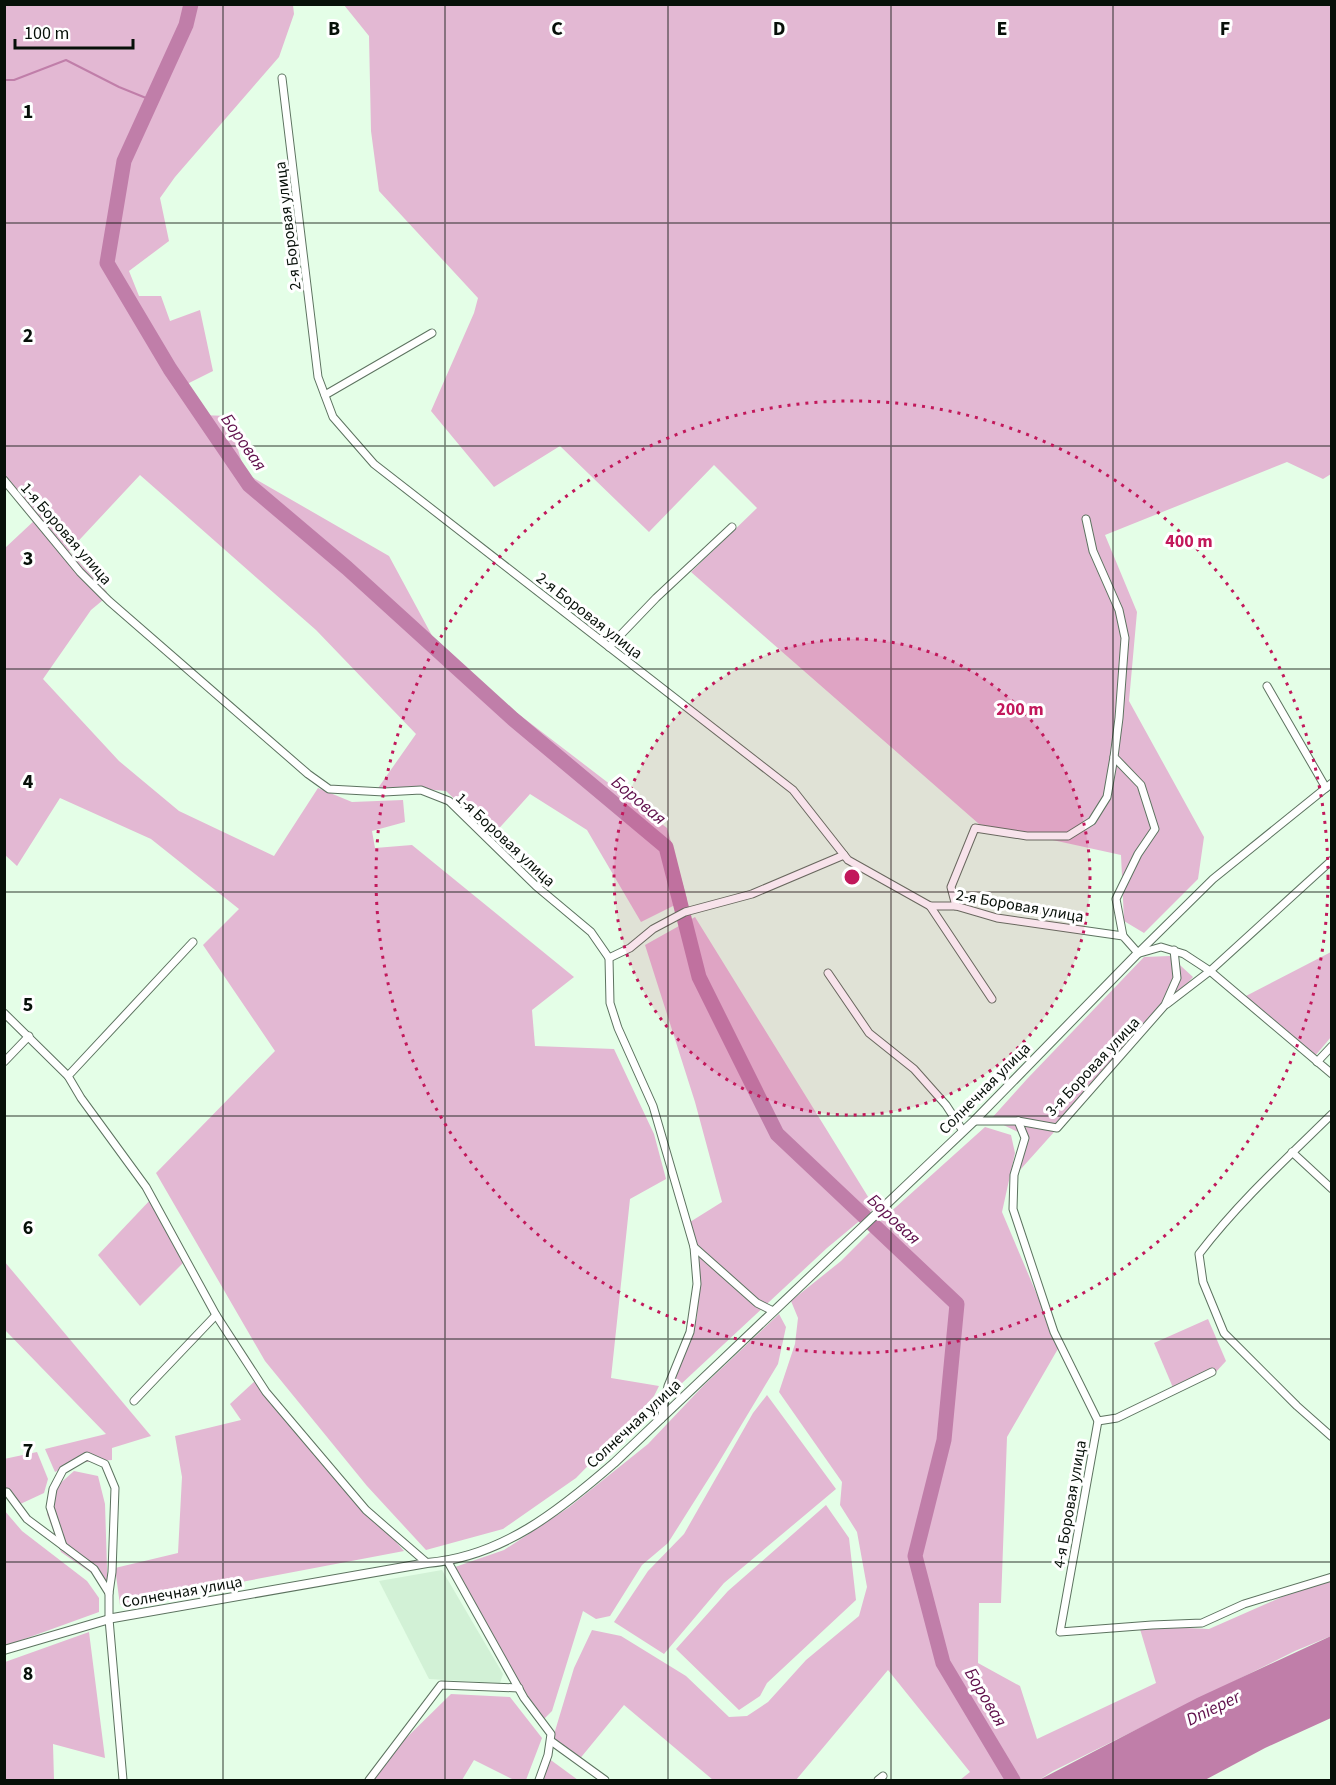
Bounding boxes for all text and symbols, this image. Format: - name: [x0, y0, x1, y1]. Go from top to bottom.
- scale bar: [15, 12, 134, 50]
- text: B: [328, 15, 340, 43]
- text: C: [551, 15, 563, 43]
- text: D: [773, 15, 785, 43]
- text: E: [997, 15, 1007, 43]
- text: F: [1220, 15, 1230, 43]
- text: 100 m: [24, 21, 69, 46]
- text: 1: [23, 98, 33, 126]
- street label: 2-я Боровая улица: [269, 160, 307, 291]
- text: 2: [23, 322, 33, 350]
- water label: Боровая: [215, 409, 273, 476]
- street label: 1-я Боровая улица: [16, 478, 117, 590]
- text: 400 m: [1165, 529, 1213, 554]
- text: 3: [23, 545, 33, 573]
- street label: 2-я Боровая улица: [532, 567, 647, 664]
- text: 200 m: [996, 697, 1044, 722]
- text: 4: [23, 768, 34, 796]
- water label: Боровая: [606, 770, 672, 831]
- street label: 1-я Боровая улица: [451, 788, 560, 892]
- centre of rings: [842, 867, 862, 887]
- street label: 2-я Боровая улица: [954, 884, 1085, 928]
- text: 5: [23, 991, 33, 1019]
- street label: 3-я Боровая улица: [1041, 1012, 1145, 1121]
- street label: Солнечная улица: [934, 1038, 1036, 1140]
- water label: Боровая: [861, 1188, 926, 1251]
- text: 6: [23, 1214, 33, 1242]
- street label: Солнечная улица: [582, 1374, 686, 1473]
- text: 7: [23, 1437, 33, 1465]
- street label: 4-я Боровая улица: [1048, 1439, 1092, 1570]
- street label: Солнечная улица: [120, 1571, 244, 1613]
- text: 8: [23, 1660, 33, 1688]
- water label: Боровая: [958, 1663, 1013, 1732]
- water label: Dnieper: [1182, 1684, 1245, 1732]

